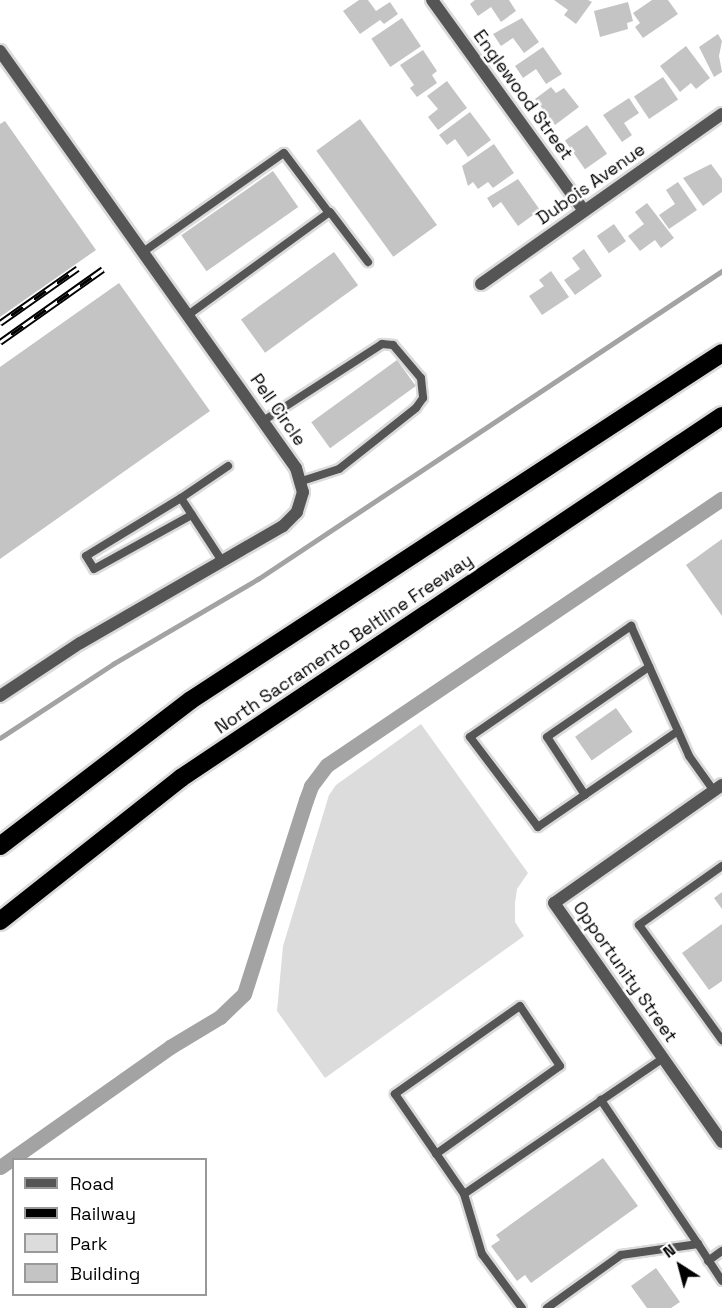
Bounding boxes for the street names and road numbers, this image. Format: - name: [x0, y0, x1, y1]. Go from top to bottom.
- street label: Englewood Street: [469, 26, 577, 164]
- street label: Dubois Avenue: [532, 139, 650, 229]
- street label: Pell Circle: [245, 370, 311, 450]
- street label: North Sacramento Beltline Freeway: [211, 549, 477, 739]
- street label: Opportunity Street: [568, 897, 682, 1047]

